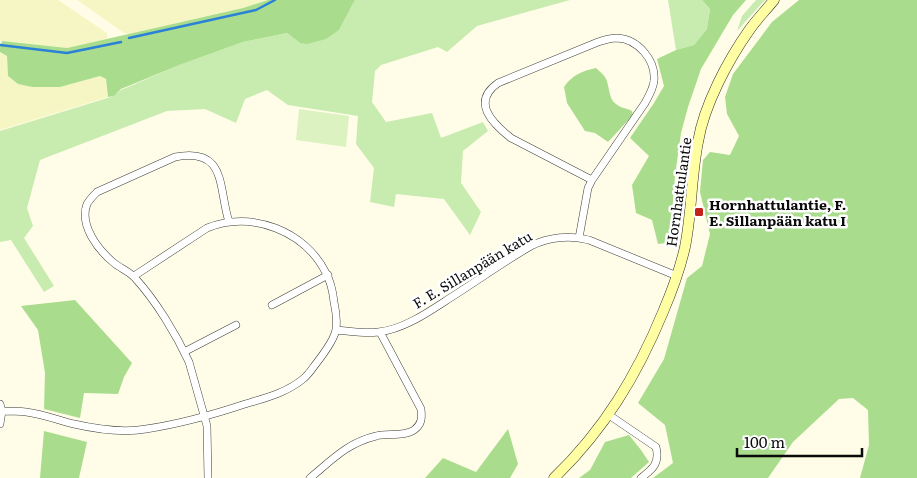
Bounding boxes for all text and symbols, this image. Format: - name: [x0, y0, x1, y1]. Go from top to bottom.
- street label: Hornhattulantie: [660, 136, 696, 248]
- place label: Hornhattulantie, F. E. Sillanpään katu I: [709, 194, 846, 230]
- marker: Hornhattulantie, F. E. Sillanpään katu I: [693, 206, 705, 218]
- street label: F. E. Sillanpään katu: [409, 225, 535, 313]
- scale bar: [737, 426, 862, 458]
- text: 100 m: [744, 430, 785, 453]

